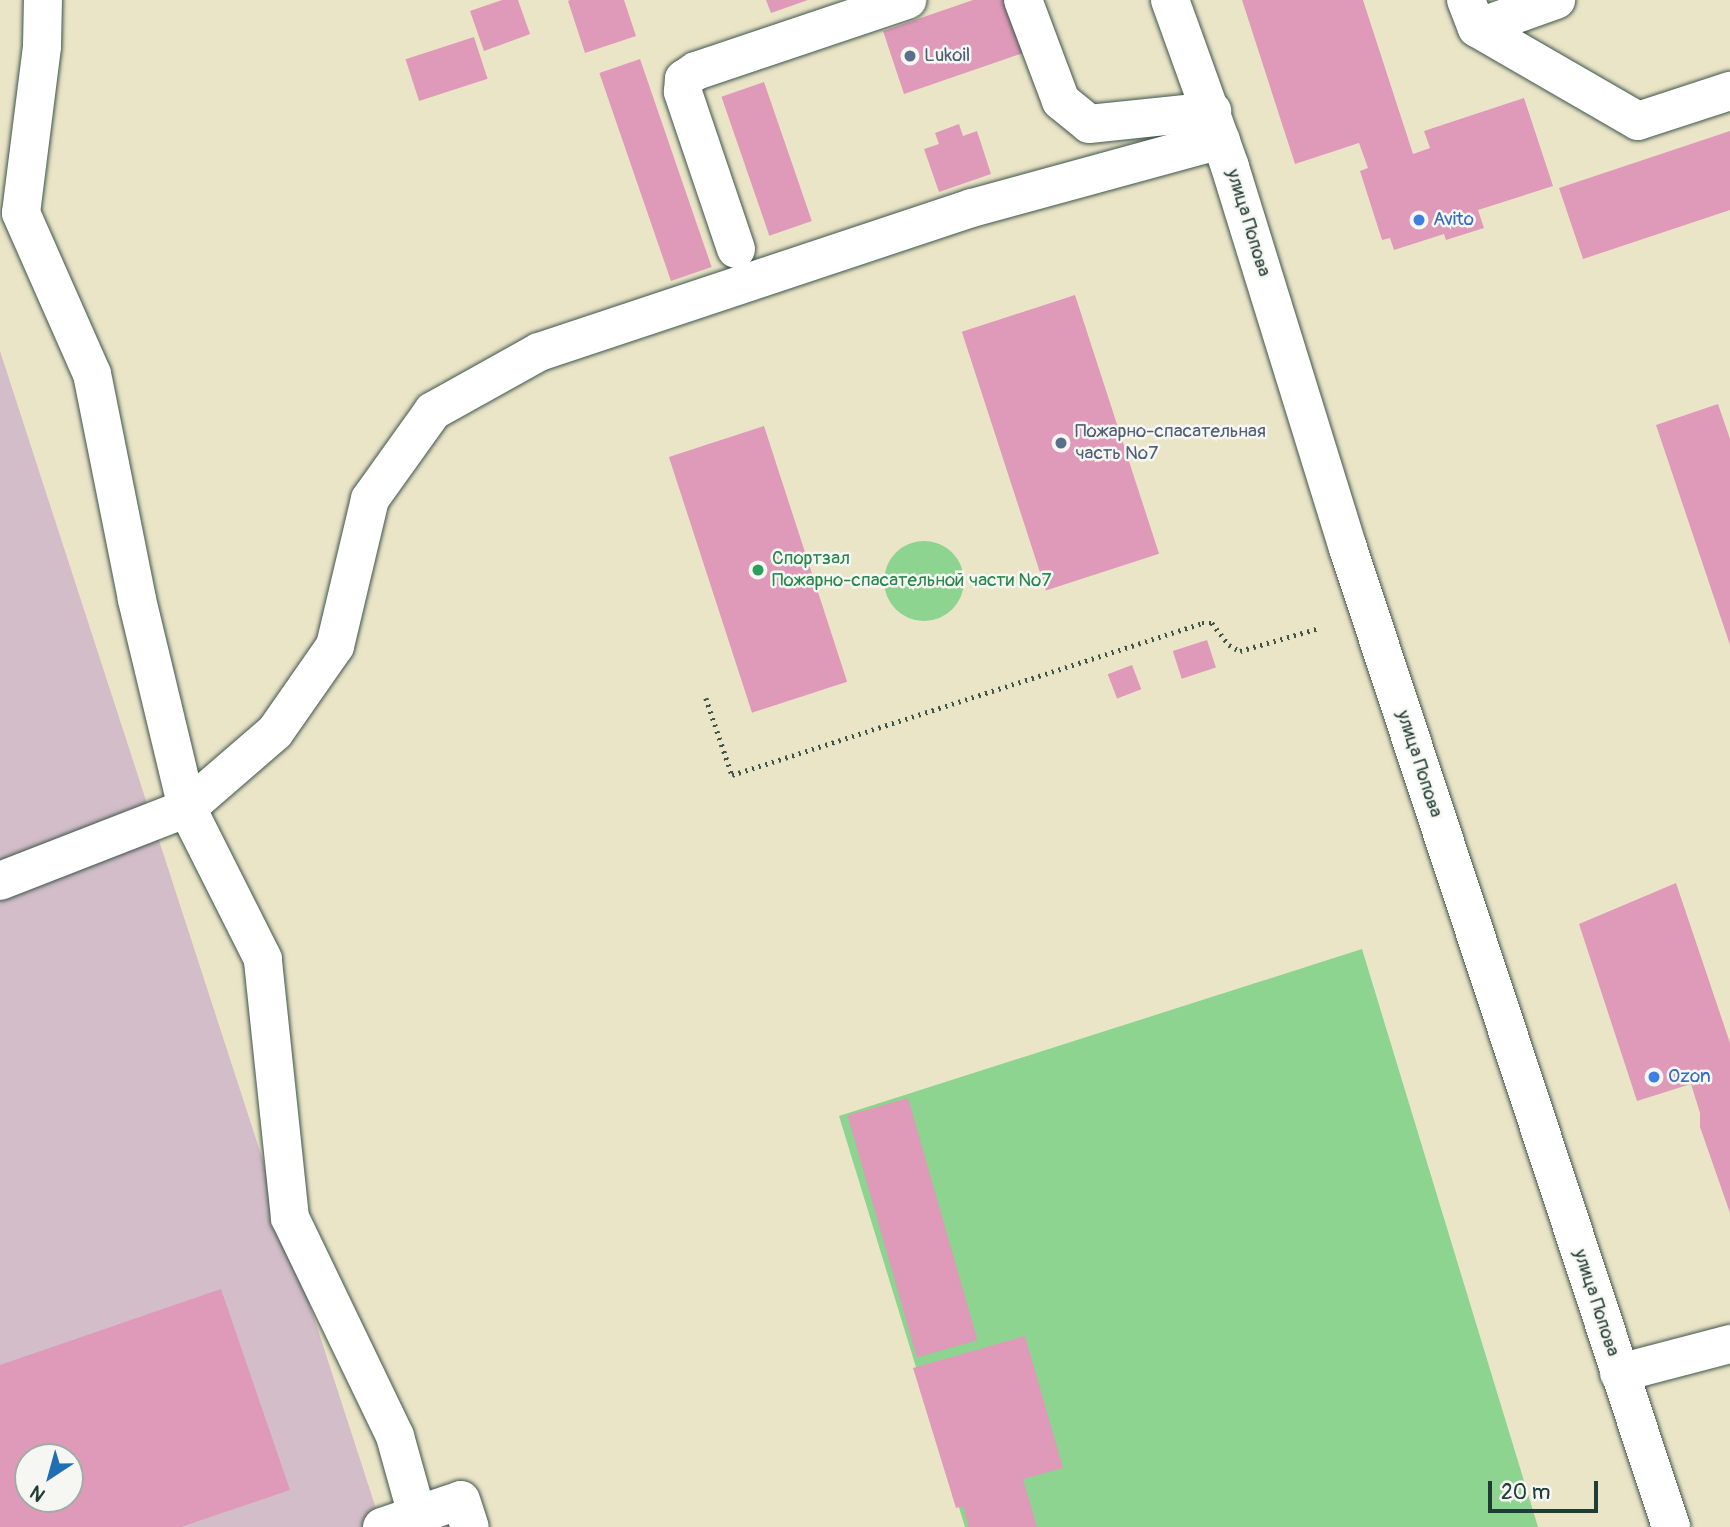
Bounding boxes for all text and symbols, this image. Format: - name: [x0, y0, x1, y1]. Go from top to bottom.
- place label: Lukoil: [924, 45, 970, 67]
- marker: Lukoil: [902, 48, 918, 64]
- street label: улица Попова: [1221, 167, 1275, 279]
- place label: Avito: [1433, 209, 1474, 231]
- marker: Avito: [1411, 212, 1427, 228]
- place label: Пожарно-спасательная часть №7: [1075, 421, 1266, 465]
- marker: Пожарно-спасательная часть №7: [1053, 435, 1069, 451]
- place label: Спортзал Пожарно-спасательной части №7: [772, 548, 1051, 592]
- marker: Спортзал Пожарно-спасательной части №7: [750, 562, 766, 578]
- street label: улица Попова: [1391, 708, 1447, 820]
- place label: Ozon: [1668, 1066, 1711, 1088]
- marker: Ozon: [1646, 1069, 1662, 1085]
- street label: улица Попова: [1568, 1247, 1624, 1359]
- north arrow: [14, 1443, 84, 1513]
- scale bar: [1492, 1468, 1602, 1512]
- text: 20 m: [1501, 1479, 1550, 1506]
- text: N: [26, 1480, 50, 1507]

